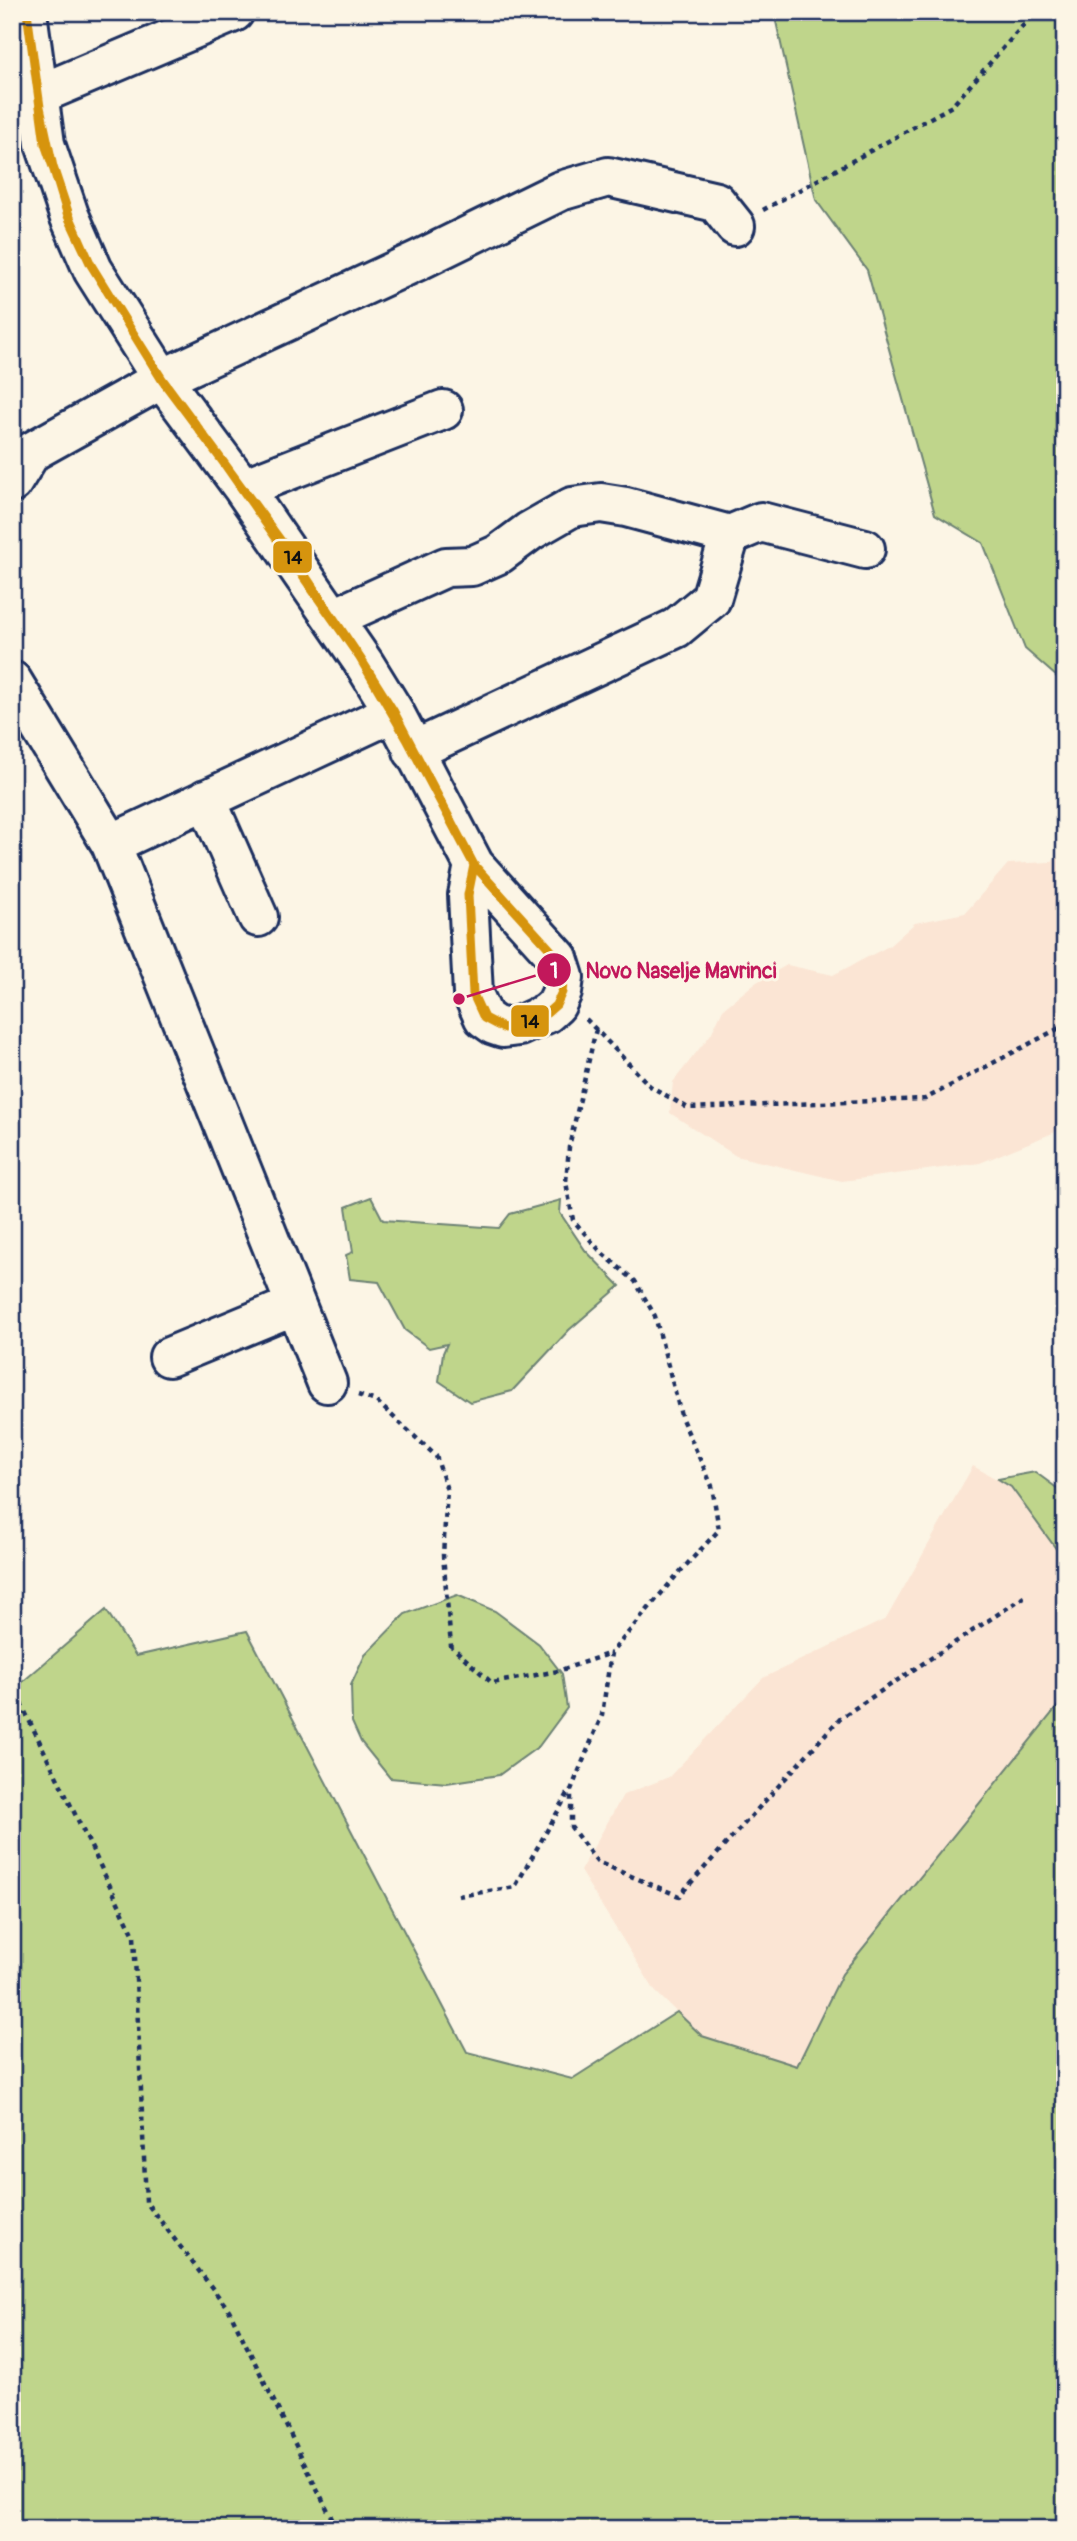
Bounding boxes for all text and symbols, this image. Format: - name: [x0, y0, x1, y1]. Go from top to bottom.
- line badge: 14: [272, 540, 313, 574]
- text: 14: [284, 546, 302, 570]
- callout: Novo Naselje Mavrinci: [537, 949, 790, 991]
- text: 1: [550, 958, 558, 985]
- text: Novo Naselje Mavrinci: [586, 958, 777, 985]
- line badge: 14: [510, 1004, 550, 1038]
- text: 14: [521, 1010, 539, 1034]

